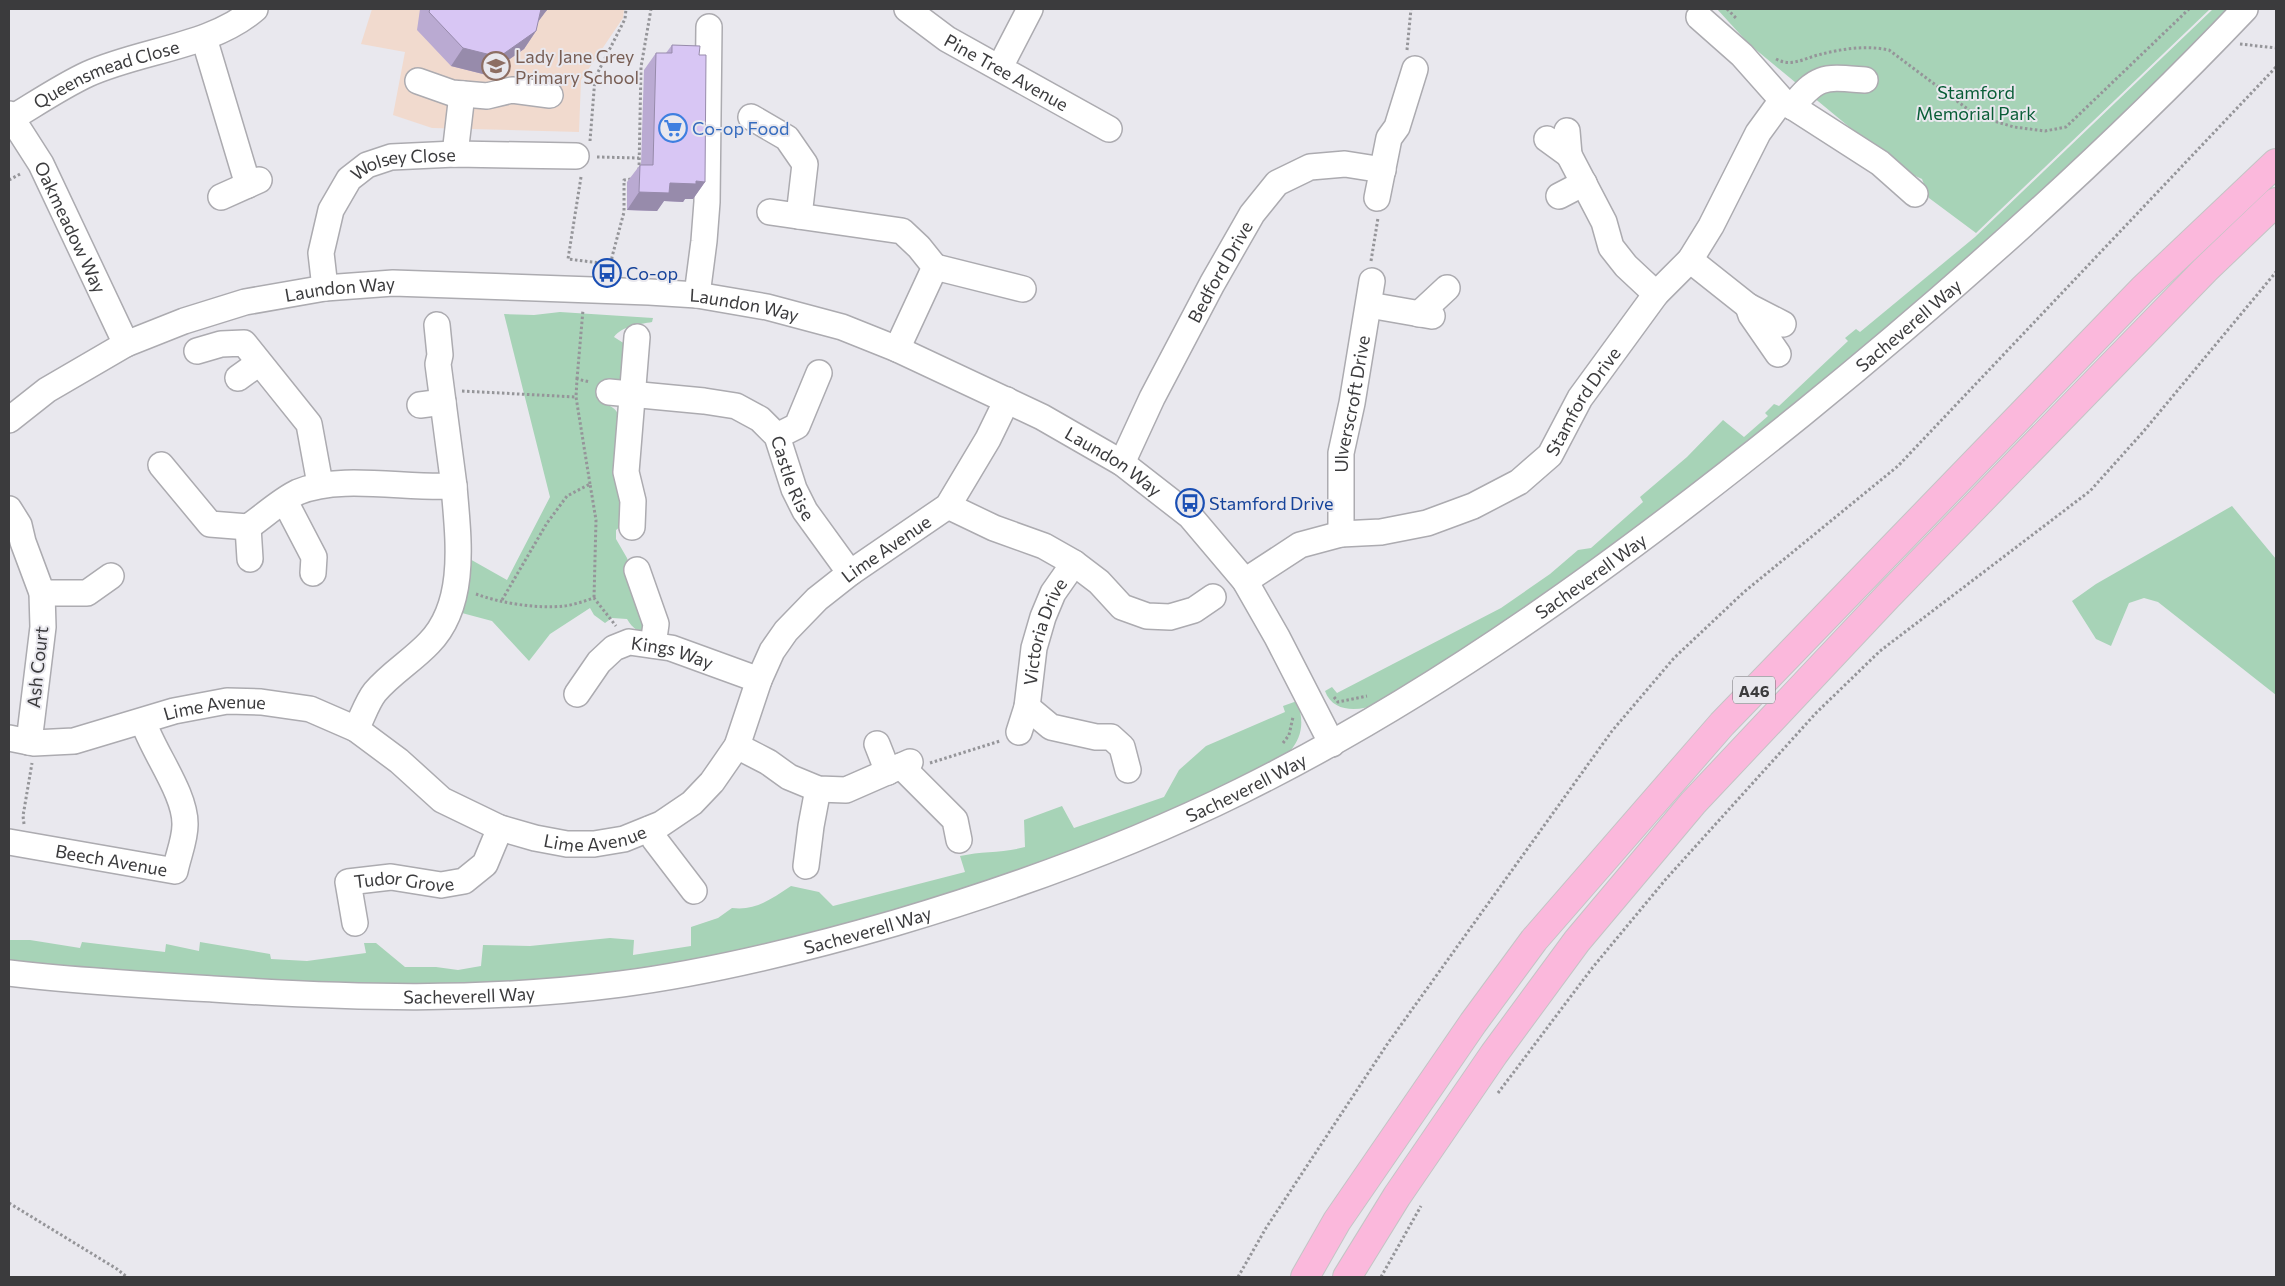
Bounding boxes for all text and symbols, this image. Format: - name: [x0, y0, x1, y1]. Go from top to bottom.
- street label: Pine Tree Avenue: [940, 29, 1072, 115]
- street label: Queensmead Close: [29, 35, 182, 113]
- place label: Lady Jane Grey Primary School: [515, 45, 639, 88]
- school or university icon: Lady Jane Grey Primary School: [481, 51, 511, 81]
- park label: Stamford Memorial Park: [1916, 81, 2036, 124]
- supermarket icon: Co-op Food: [658, 113, 688, 143]
- place label: Co-op Food: [692, 117, 789, 139]
- street label: Wolsey Close: [346, 143, 456, 185]
- street label: Oakmeadow Way: [30, 158, 111, 296]
- street label: Bedford Drive: [1183, 217, 1257, 326]
- bus stop icon: Co-op: [592, 258, 622, 288]
- place label: Co-op: [626, 262, 678, 284]
- street label: Laundon Way: [283, 272, 396, 306]
- street label: Sacheverell Way: [1851, 274, 1966, 376]
- street label: Laundon Way: [689, 284, 801, 326]
- street label: Ulverscroft Drive: [1330, 334, 1374, 473]
- street label: Stamford Drive: [1541, 342, 1625, 460]
- street label: Laundon Way: [1061, 422, 1166, 501]
- street label: Castle Rise: [767, 433, 819, 525]
- bus stop icon: Stamford Drive: [1175, 488, 1205, 518]
- place label: Stamford Drive: [1209, 492, 1334, 514]
- street label: Lime Avenue: [837, 510, 935, 587]
- street label: Sacheverell Way: [1531, 528, 1651, 623]
- street label: Victoria Drive: [1019, 573, 1071, 687]
- street label: Ash Court: [22, 625, 52, 709]
- street label: Kings Way: [630, 631, 716, 673]
- road number: A46: [1733, 676, 1775, 704]
- street label: Lime Avenue: [161, 690, 267, 725]
- street label: Sacheverell Way: [1182, 748, 1310, 827]
- street label: Lime Avenue: [542, 820, 649, 856]
- street label: Beech Avenue: [54, 839, 169, 880]
- street label: Tudor Grove: [353, 866, 456, 896]
- street label: Sacheverell Way: [801, 902, 934, 958]
- street label: Sacheverell Way: [403, 982, 536, 1008]

